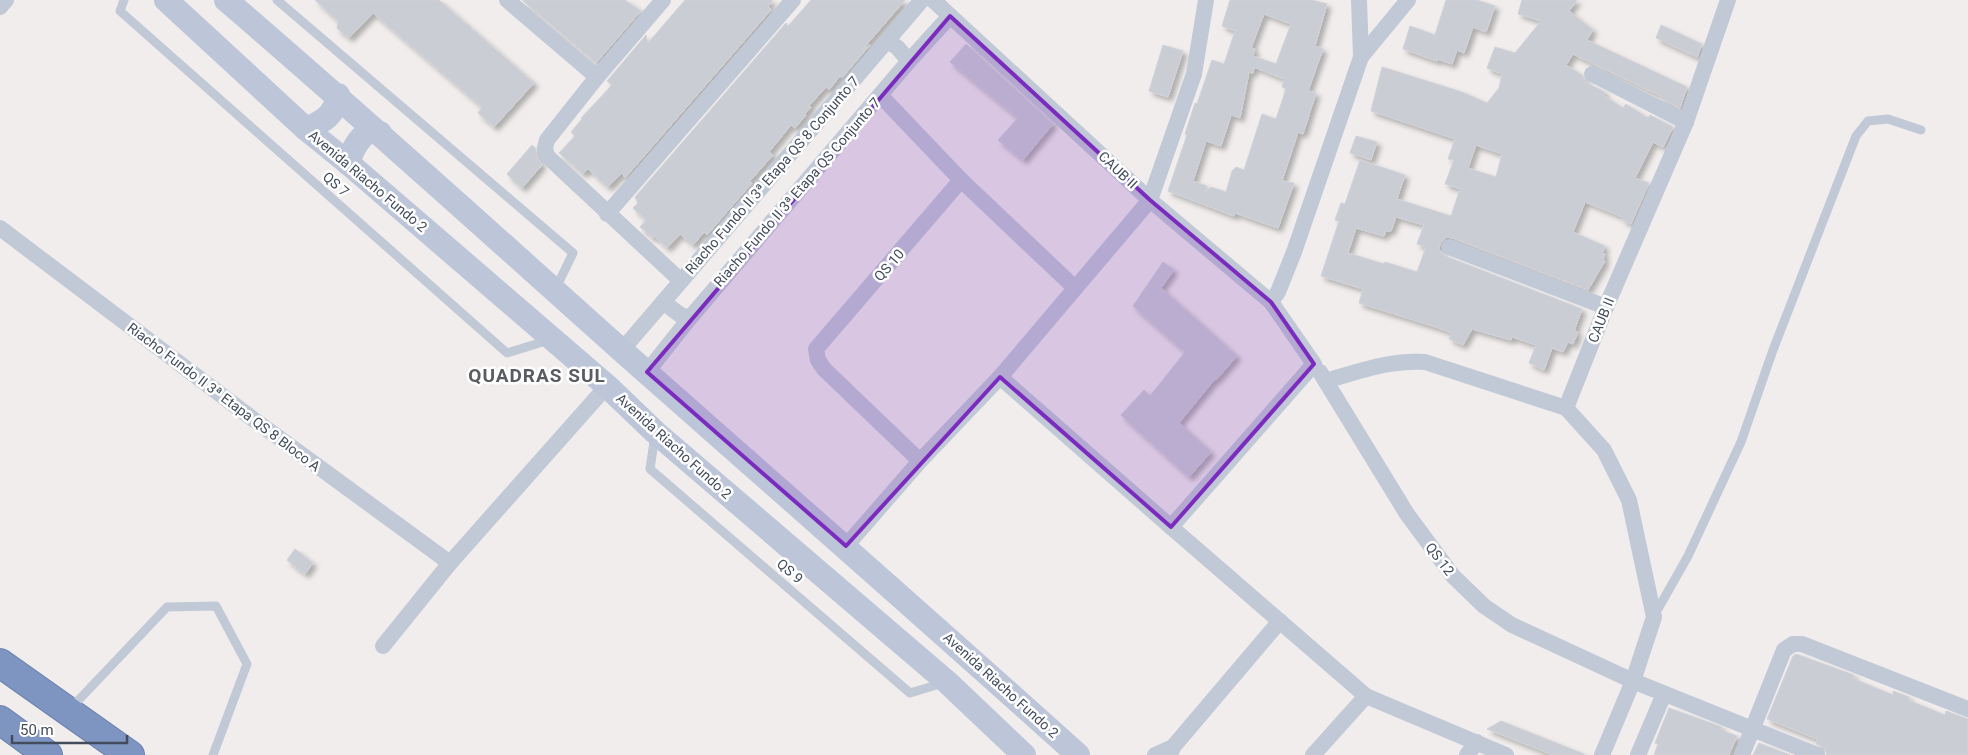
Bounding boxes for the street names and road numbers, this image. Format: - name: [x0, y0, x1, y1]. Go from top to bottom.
- street label: Riacho Fundo II 3ª Etapa QS 8 Conjunto 7: [682, 73, 862, 277]
- street label: Riacho Fundo II 3ª Etapa QS Conjunto 7: [711, 94, 884, 290]
- street label: Avenida Riacho Fundo 2: [306, 127, 430, 235]
- street label: CAUB II: [1095, 148, 1141, 192]
- street label: QS 7: [320, 168, 352, 200]
- street label: QS 10: [871, 246, 907, 284]
- street label: CAUB II: [1585, 295, 1617, 345]
- street label: Riacho Fundo II 3ª Etapa QS 8 Bloco A: [124, 319, 324, 475]
- street label: Avenida Riacho Fundo 2: [613, 390, 735, 502]
- street label: QS 12: [1422, 539, 1458, 579]
- street label: QS 9: [774, 555, 806, 587]
- street label: Avenida Riacho Fundo 2: [940, 629, 1062, 741]

